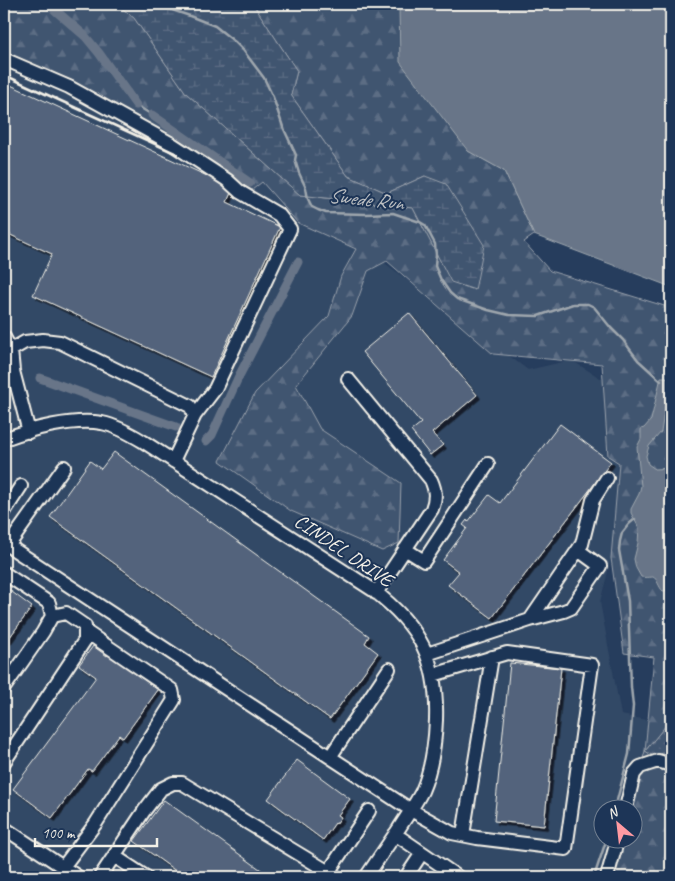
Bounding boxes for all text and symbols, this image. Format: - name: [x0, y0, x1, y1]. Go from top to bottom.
- water label: Swede Run: [327, 182, 407, 216]
- street label: CINDEL DRIVE: [290, 508, 400, 594]
- north arrow: [592, 798, 642, 848]
- text: N: [604, 802, 622, 823]
- scale bar: [35, 816, 158, 848]
- text: 100 m: [42, 824, 76, 843]

